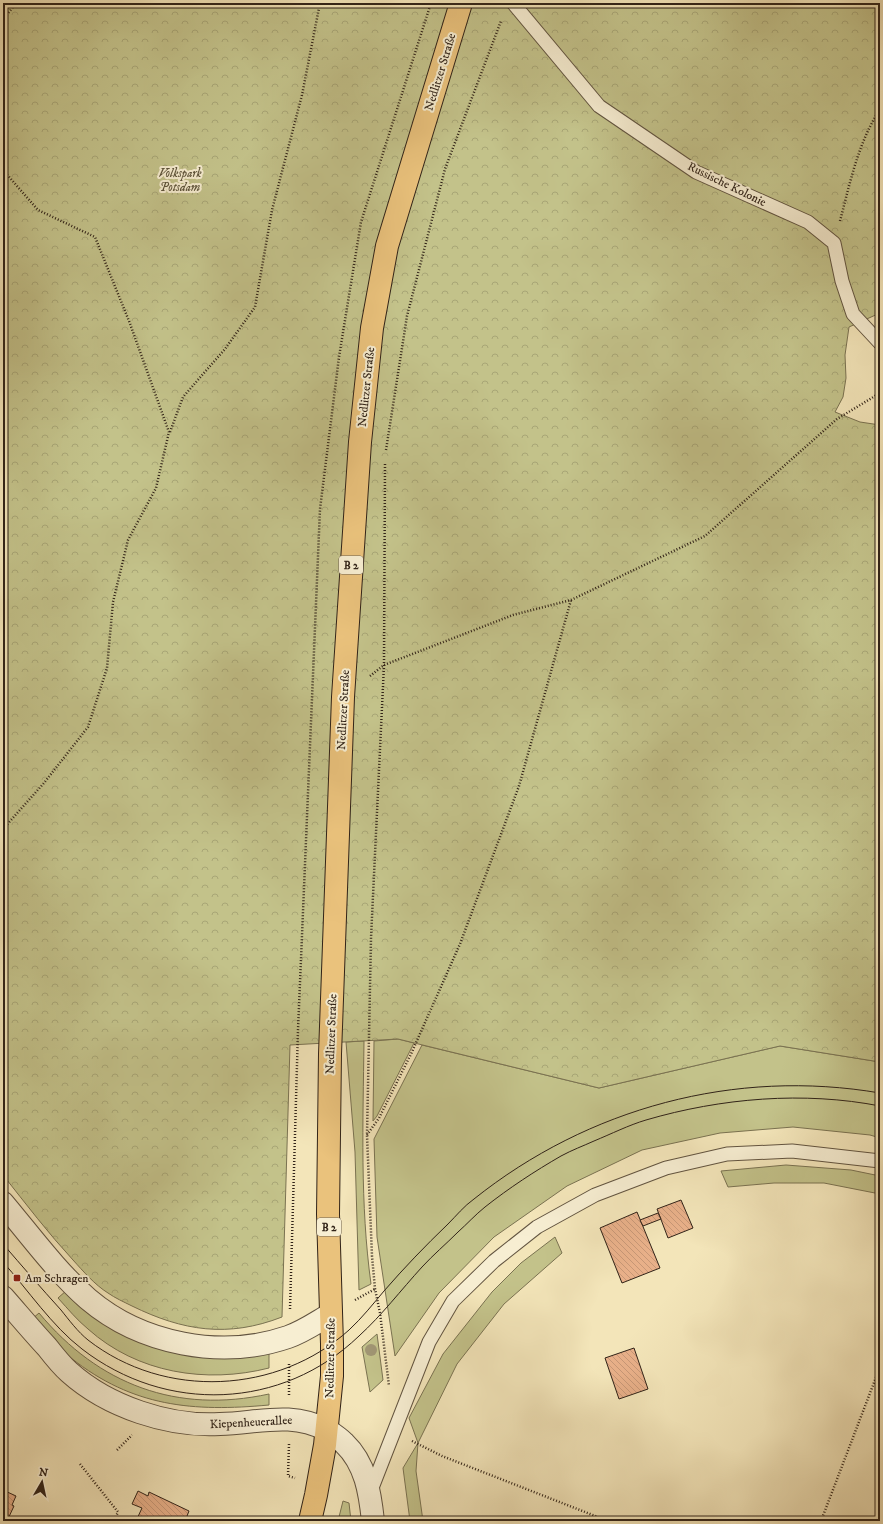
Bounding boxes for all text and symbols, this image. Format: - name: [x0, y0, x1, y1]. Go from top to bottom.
- street label: Nedlitzer Straße: [422, 32, 459, 113]
- street label: Russische Kolonie: [685, 159, 769, 210]
- park label: Volkspark Potsdam: [158, 166, 202, 195]
- street label: Nedlitzer Straße: [355, 346, 378, 428]
- road number: B 2: [339, 556, 363, 574]
- street label: Nedlitzer Straße: [334, 670, 353, 750]
- street label: Nedlitzer Straße: [323, 994, 340, 1074]
- road number: B 2: [317, 1218, 341, 1236]
- place label: Am Schragen: [25, 1271, 89, 1286]
- marker: Am Schragen: [12, 1273, 22, 1283]
- street label: Nedlitzer Straße: [322, 1318, 339, 1398]
- street label: Kiepenheuerallee: [209, 1413, 293, 1432]
- north arrow: [22, 1462, 62, 1502]
- text: N: [38, 1465, 49, 1481]

